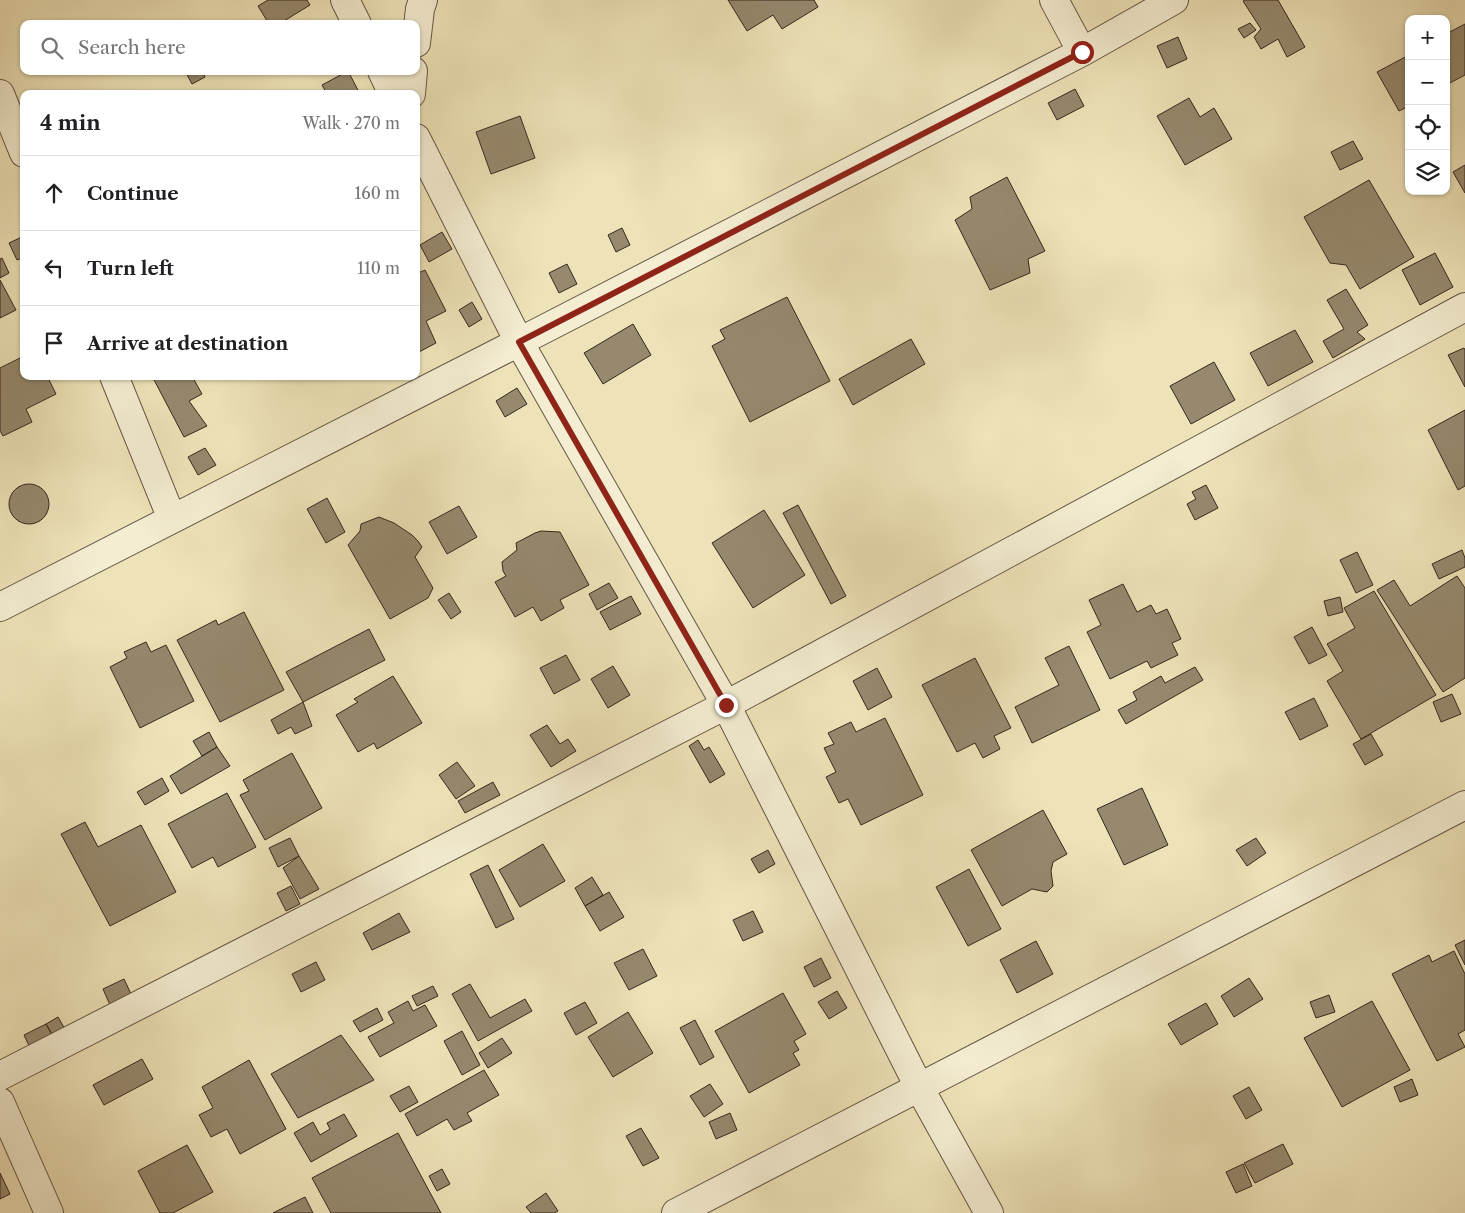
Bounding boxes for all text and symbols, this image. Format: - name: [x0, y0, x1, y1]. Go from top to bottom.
- map controls: [1405, 15, 1450, 195]
- button: +: [1405, 15, 1450, 60]
- search box: [20, 20, 420, 75]
- icon: search: [38, 34, 66, 62]
- text: Search here: [78, 36, 186, 59]
- route start: [1071, 41, 1094, 64]
- button: −: [1405, 60, 1450, 105]
- button: locate: [1405, 105, 1450, 150]
- text: 4 min: [40, 110, 101, 135]
- text: Walk · 270 m: [302, 113, 400, 133]
- button: layers: [1405, 150, 1450, 195]
- icon: ahead: [40, 179, 68, 207]
- text: Continue: [87, 182, 179, 205]
- text: 160 m: [355, 183, 400, 203]
- icon: left: [40, 254, 68, 282]
- text: Turn left: [87, 257, 174, 280]
- text: 110 m: [357, 258, 400, 278]
- icon: arrive: [40, 329, 68, 357]
- text: Arrive at destination: [87, 332, 288, 355]
- route end: [715, 694, 738, 717]

